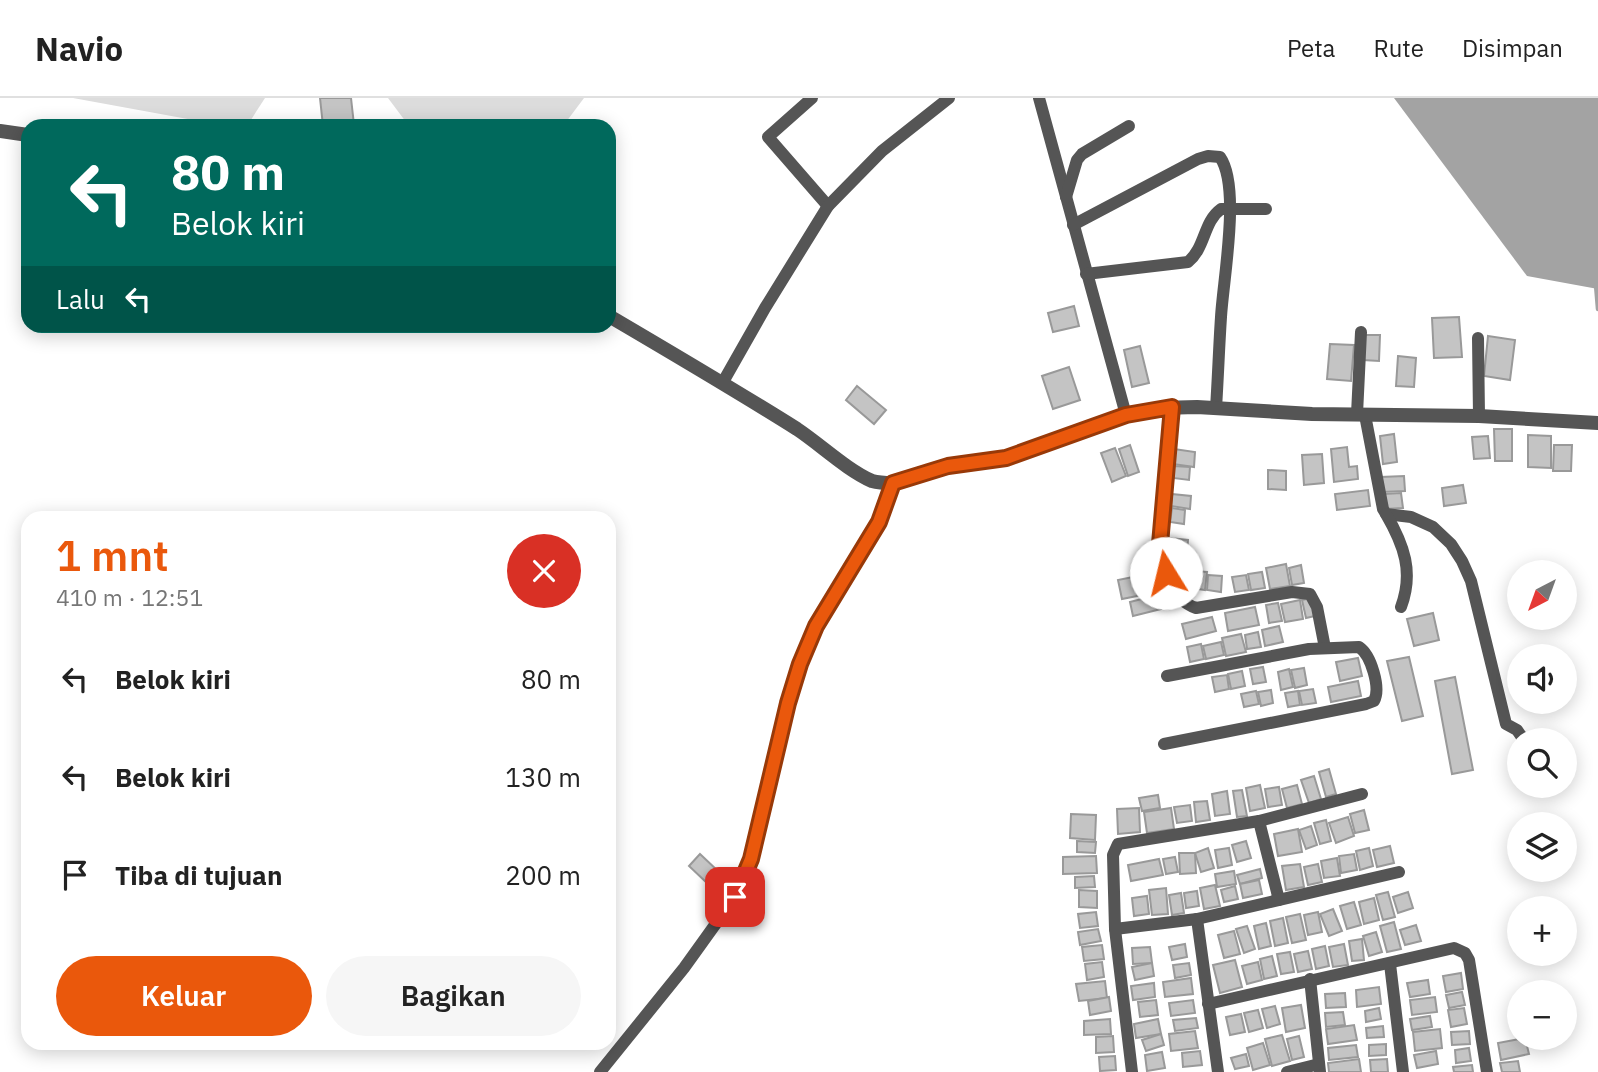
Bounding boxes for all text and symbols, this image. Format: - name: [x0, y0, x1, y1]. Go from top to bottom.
- text: Navio: [35, 27, 123, 70]
- text: Peta: [1287, 32, 1335, 64]
- text: Rute: [1373, 32, 1424, 64]
- text: Disimpan: [1462, 32, 1563, 64]
- text: 80 m: [171, 140, 285, 203]
- icon: left: [56, 147, 147, 238]
- text: Belok kiri: [171, 202, 305, 244]
- icon: left: [119, 280, 157, 318]
- text: Lalu: [56, 282, 105, 316]
- text: 1 mnt: [56, 528, 169, 583]
- button: close: [507, 534, 581, 608]
- position arrow: [1129, 536, 1203, 610]
- north arrow: [1507, 560, 1577, 630]
- map controls: [1507, 560, 1577, 1050]
- text: 410 m · 12:51: [56, 582, 203, 612]
- button: sound: [1507, 644, 1577, 714]
- icon: left: [56, 660, 94, 698]
- text: Belok kiri: [115, 662, 231, 696]
- text: 80 m: [521, 662, 581, 696]
- button: search: [1507, 728, 1577, 798]
- icon: left: [56, 758, 94, 796]
- text: Belok kiri: [115, 760, 231, 794]
- text: 130 m: [505, 760, 581, 794]
- button: layers: [1507, 812, 1577, 882]
- icon: arrive: [56, 856, 94, 894]
- text: Tiba di tujuan: [115, 858, 282, 892]
- text: 200 m: [505, 858, 581, 892]
- pin: [705, 867, 765, 927]
- icon: arrive: [716, 878, 754, 916]
- button: +: [1507, 896, 1577, 966]
- button: Keluar: [56, 956, 312, 1036]
- button: Bagikan: [326, 956, 581, 1036]
- button: −: [1507, 980, 1577, 1050]

